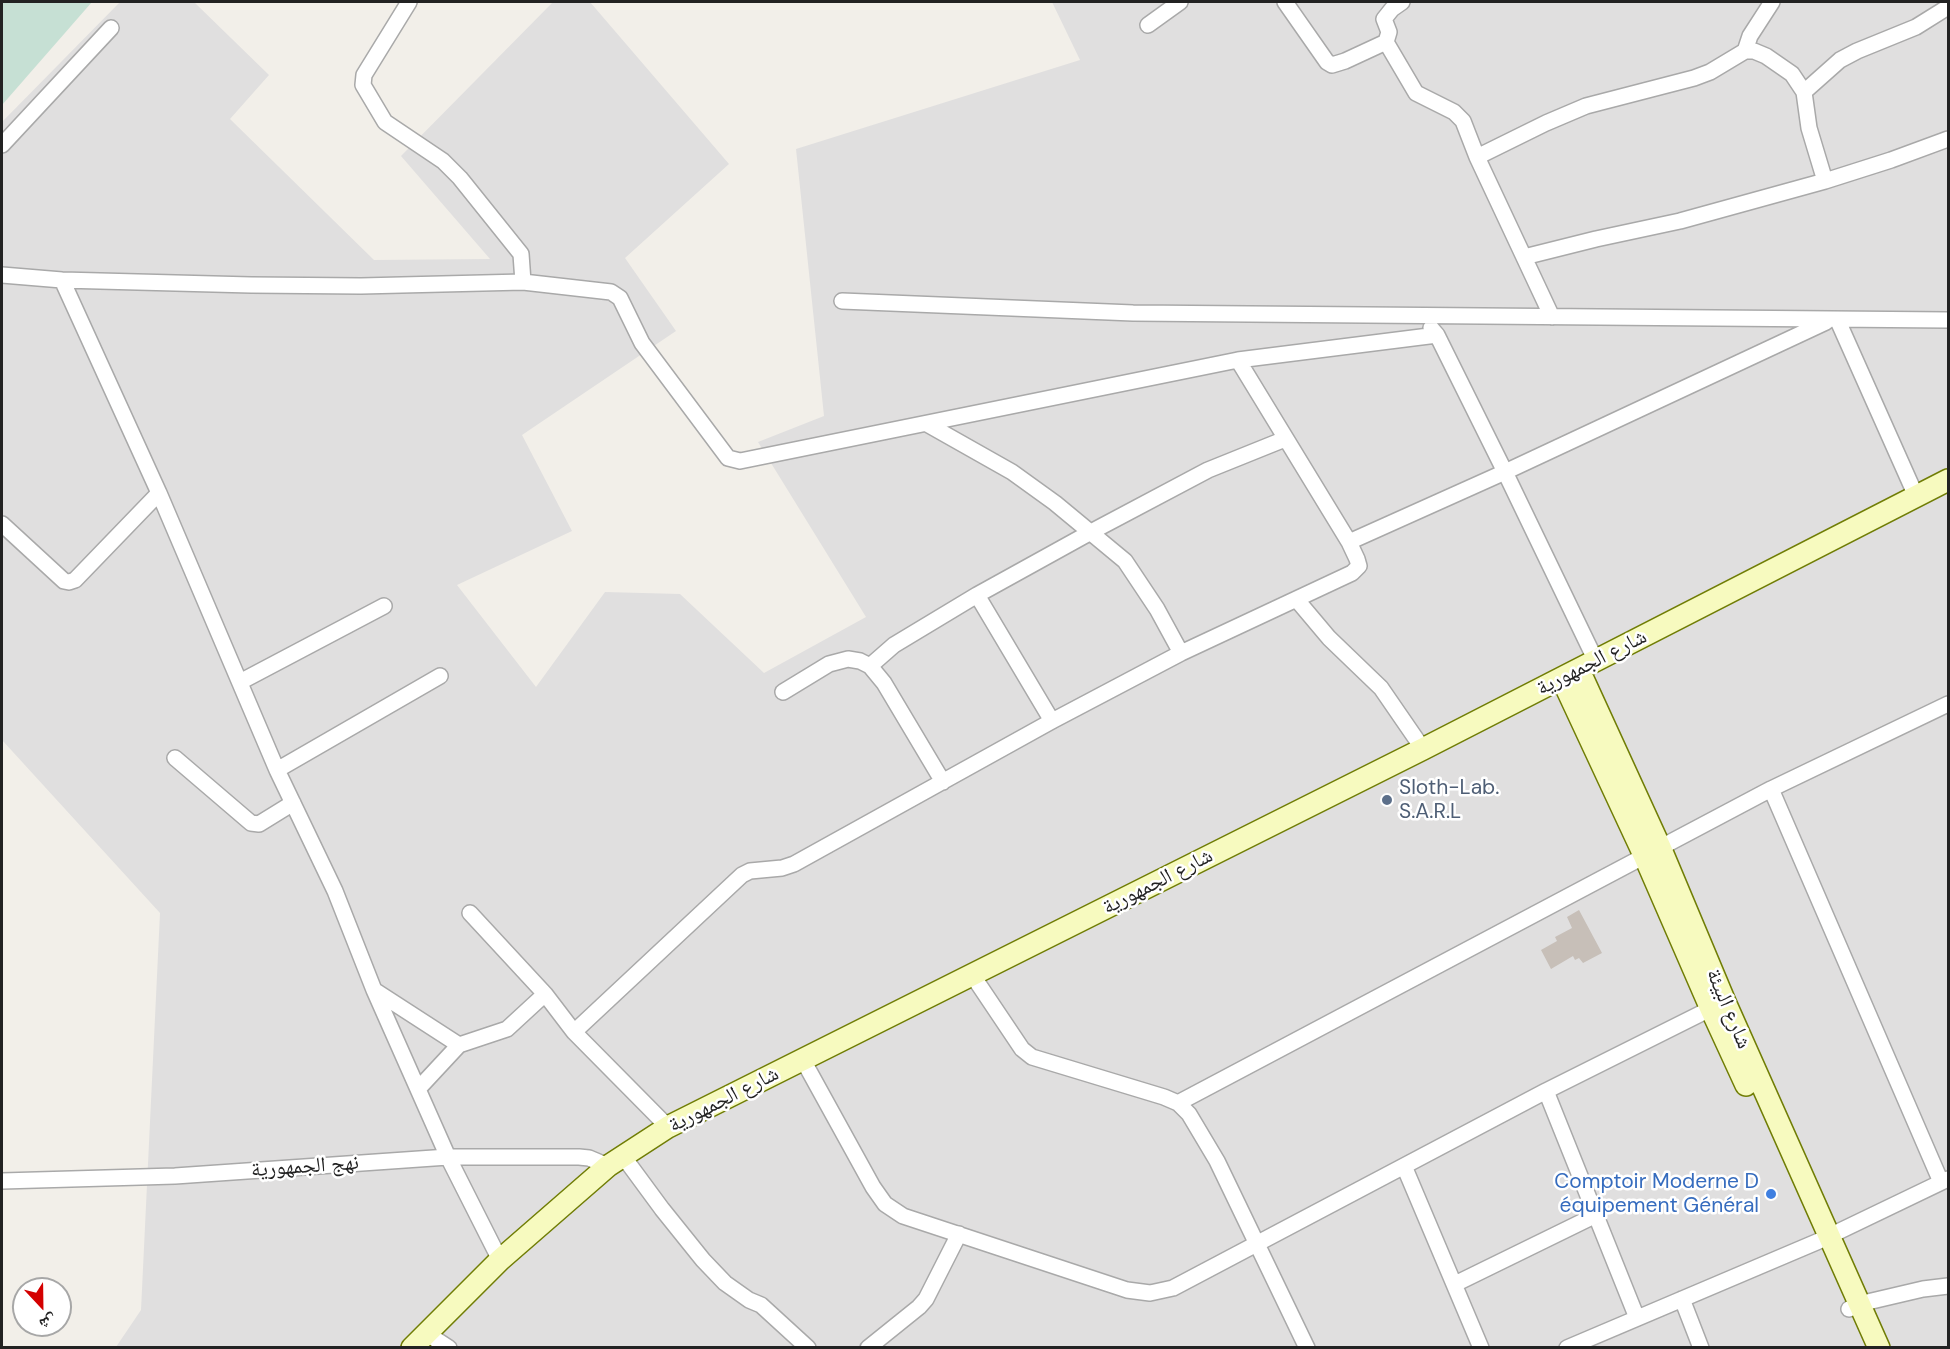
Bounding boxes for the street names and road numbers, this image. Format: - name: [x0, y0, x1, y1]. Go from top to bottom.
- street label: شارع الجمهورية: [1533, 624, 1651, 702]
- street label: شارع الجمهورية: [1099, 843, 1217, 921]
- street label: شارع البيئة: [1700, 965, 1756, 1053]
- street label: شارع الجمهورية: [665, 1061, 783, 1139]
- street label: نهج الجمهورية: [250, 1151, 360, 1183]

